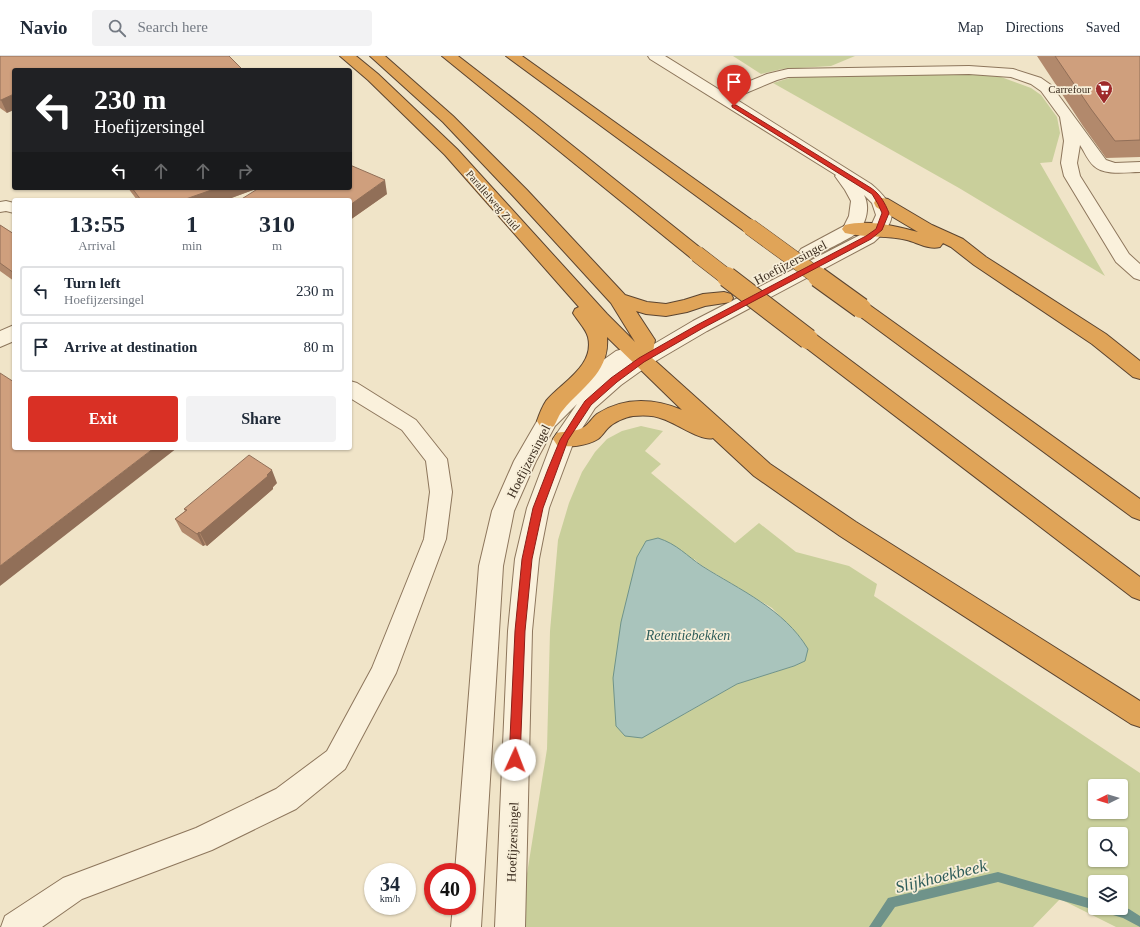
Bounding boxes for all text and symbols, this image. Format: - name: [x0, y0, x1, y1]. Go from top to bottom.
- search box: [92, 10, 372, 46]
- text: Navio: [20, 17, 68, 38]
- icon: search: [106, 17, 128, 39]
- text: Search here: [138, 19, 208, 35]
- text: Map: [958, 20, 983, 35]
- text: Directions: [1005, 20, 1064, 35]
- text: Saved: [1086, 20, 1120, 35]
- pin: [717, 65, 751, 106]
- icon: arrive: [723, 71, 745, 93]
- supermarket icon: Carrefour: [1094, 79, 1114, 104]
- place label: Carrefour: [1048, 83, 1091, 95]
- icon: left: [28, 84, 80, 136]
- text: 230 m: [94, 84, 166, 115]
- text: Hoefijzersingel: [94, 117, 205, 137]
- icon: left: [108, 160, 130, 182]
- icon: ahead: [150, 160, 172, 182]
- icon: ahead: [192, 160, 214, 182]
- icon: right: [234, 160, 256, 182]
- street label: Parallelweg Zuid: [464, 168, 523, 233]
- text: 13:55: [69, 211, 125, 237]
- text: 1: [186, 211, 198, 237]
- text: 310: [259, 211, 295, 237]
- street label: Hoefijzersingel: [751, 237, 829, 288]
- text: Arrival: [78, 238, 116, 253]
- text: min: [182, 238, 202, 253]
- text: m: [272, 238, 282, 253]
- text: Turn left: [64, 275, 121, 291]
- icon: left: [30, 280, 52, 302]
- text: 230 m: [296, 283, 334, 299]
- text: Hoefijzersingel: [64, 292, 144, 307]
- icon: arrive: [30, 336, 52, 358]
- text: Arrive at destination: [64, 339, 197, 355]
- text: 80 m: [304, 339, 334, 355]
- button: Exit: [28, 396, 178, 442]
- button: Share: [186, 396, 336, 442]
- street label: Hoefijzersingel: [504, 422, 553, 500]
- water label: Retentiebekken: [645, 628, 730, 643]
- position arrow: [494, 739, 536, 781]
- north arrow: [1088, 779, 1128, 819]
- map controls: [1088, 779, 1128, 915]
- street label: Hoefijzersingel: [504, 801, 521, 882]
- button: search: [1088, 827, 1128, 867]
- water label: Slijkhoekbeek: [893, 856, 989, 897]
- speed limit sign: 40: [424, 863, 476, 915]
- text: 34: [380, 873, 400, 895]
- button: layers: [1088, 875, 1128, 915]
- text: km/h: [380, 893, 400, 904]

